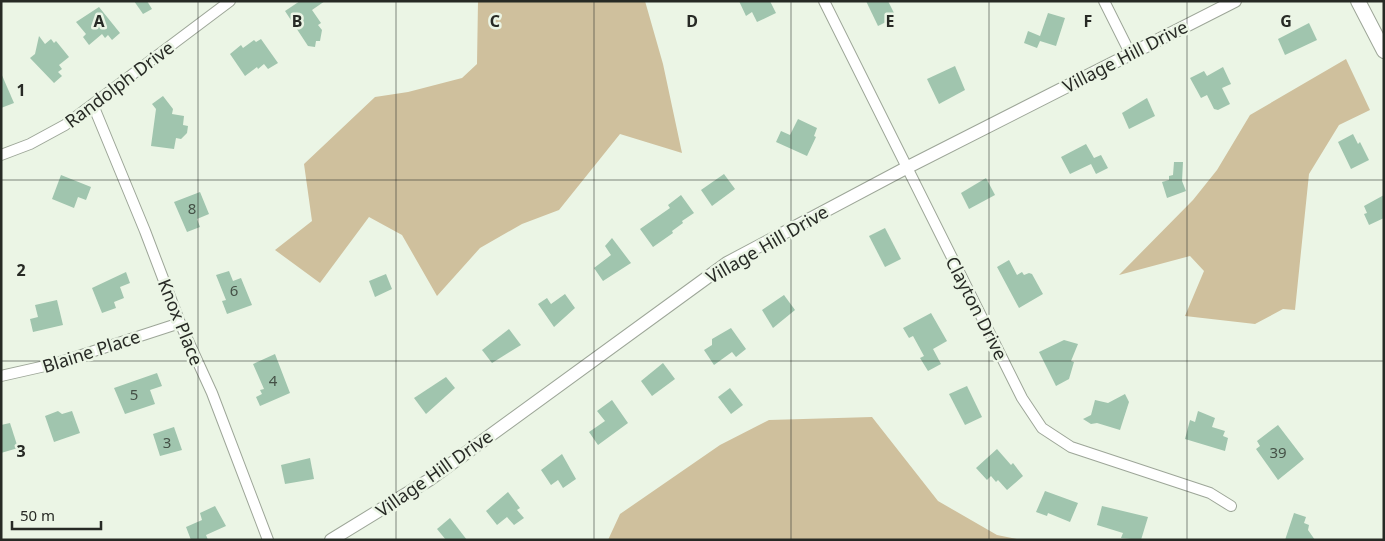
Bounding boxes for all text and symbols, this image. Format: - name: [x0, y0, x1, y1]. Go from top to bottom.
- text: A: [93, 10, 105, 32]
- text: B: [292, 10, 302, 32]
- text: C: [490, 10, 500, 32]
- text: D: [686, 10, 698, 32]
- text: E: [886, 10, 895, 32]
- text: F: [1084, 10, 1092, 32]
- text: G: [1280, 10, 1292, 32]
- street label: Village Hill Drive: [1058, 14, 1192, 98]
- street label: Randolph Drive: [60, 35, 178, 133]
- text: 1: [16, 79, 26, 101]
- house number: 8: [188, 198, 196, 218]
- street label: Village Hill Drive: [702, 199, 832, 289]
- street label: Clayton Drive: [941, 252, 1013, 364]
- text: 2: [16, 259, 26, 281]
- street label: Knox Place: [153, 275, 209, 369]
- house number: 6: [230, 280, 238, 300]
- street label: Blaine Place: [39, 324, 143, 378]
- house number: 4: [269, 370, 278, 390]
- house number: 5: [130, 384, 138, 404]
- street label: Village Hill Drive: [371, 424, 497, 522]
- house number: 3: [163, 432, 171, 452]
- text: 3: [16, 440, 26, 462]
- house number: 39: [1269, 442, 1287, 462]
- scale bar: [12, 498, 101, 530]
- text: 50 m: [20, 505, 55, 525]

